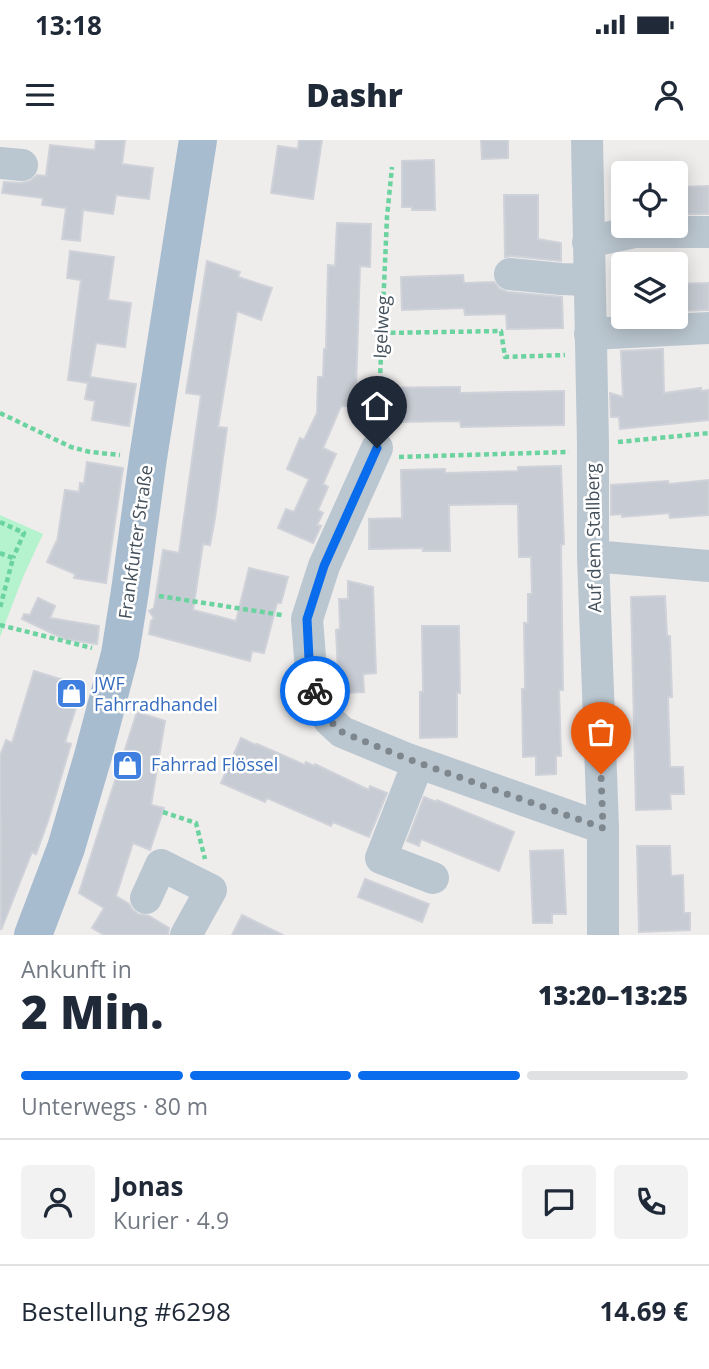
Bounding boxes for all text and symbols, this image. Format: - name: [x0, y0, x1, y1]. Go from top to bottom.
- text: 13:18: [35, 7, 102, 43]
- text: Dashr: [306, 73, 403, 116]
- icon: menu: [21, 76, 59, 114]
- icon: person: [650, 76, 688, 114]
- map controls: [611, 161, 688, 329]
- button: locate: [611, 161, 688, 238]
- button: layers: [611, 252, 688, 329]
- street label: Igelweg: [367, 294, 395, 359]
- pin: [347, 376, 407, 448]
- icon: home: [358, 387, 396, 425]
- street label: Frankfurter Straße: [112, 463, 158, 620]
- street label: Auf dem Stallberg: [580, 463, 606, 613]
- courier: [280, 656, 350, 726]
- place label: JWF Fahrradhandel: [92, 671, 218, 716]
- icon: bike: [296, 672, 334, 710]
- shop icon: JWF Fahrradhandel: [54, 677, 88, 711]
- pin: [571, 702, 631, 774]
- icon: bag: [582, 713, 620, 751]
- shop icon: Fahrrad Flössel: [111, 748, 145, 782]
- place label: Fahrrad Flössel: [151, 752, 278, 776]
- text: Ankunft in: [21, 953, 132, 985]
- text: 13:20–13:25: [538, 977, 688, 1013]
- text: 2 Min.: [21, 980, 163, 1042]
- text: Unterwegs · 80 m: [21, 1090, 208, 1122]
- button: person: [21, 1165, 95, 1239]
- button: chat: [522, 1165, 596, 1239]
- button: phone: [614, 1165, 688, 1239]
- text: Jonas: [113, 1168, 183, 1204]
- text: Kurier · 4.9: [113, 1204, 229, 1236]
- text: Bestellung #6298: [21, 1293, 231, 1329]
- text: 14.69 €: [600, 1293, 688, 1329]

